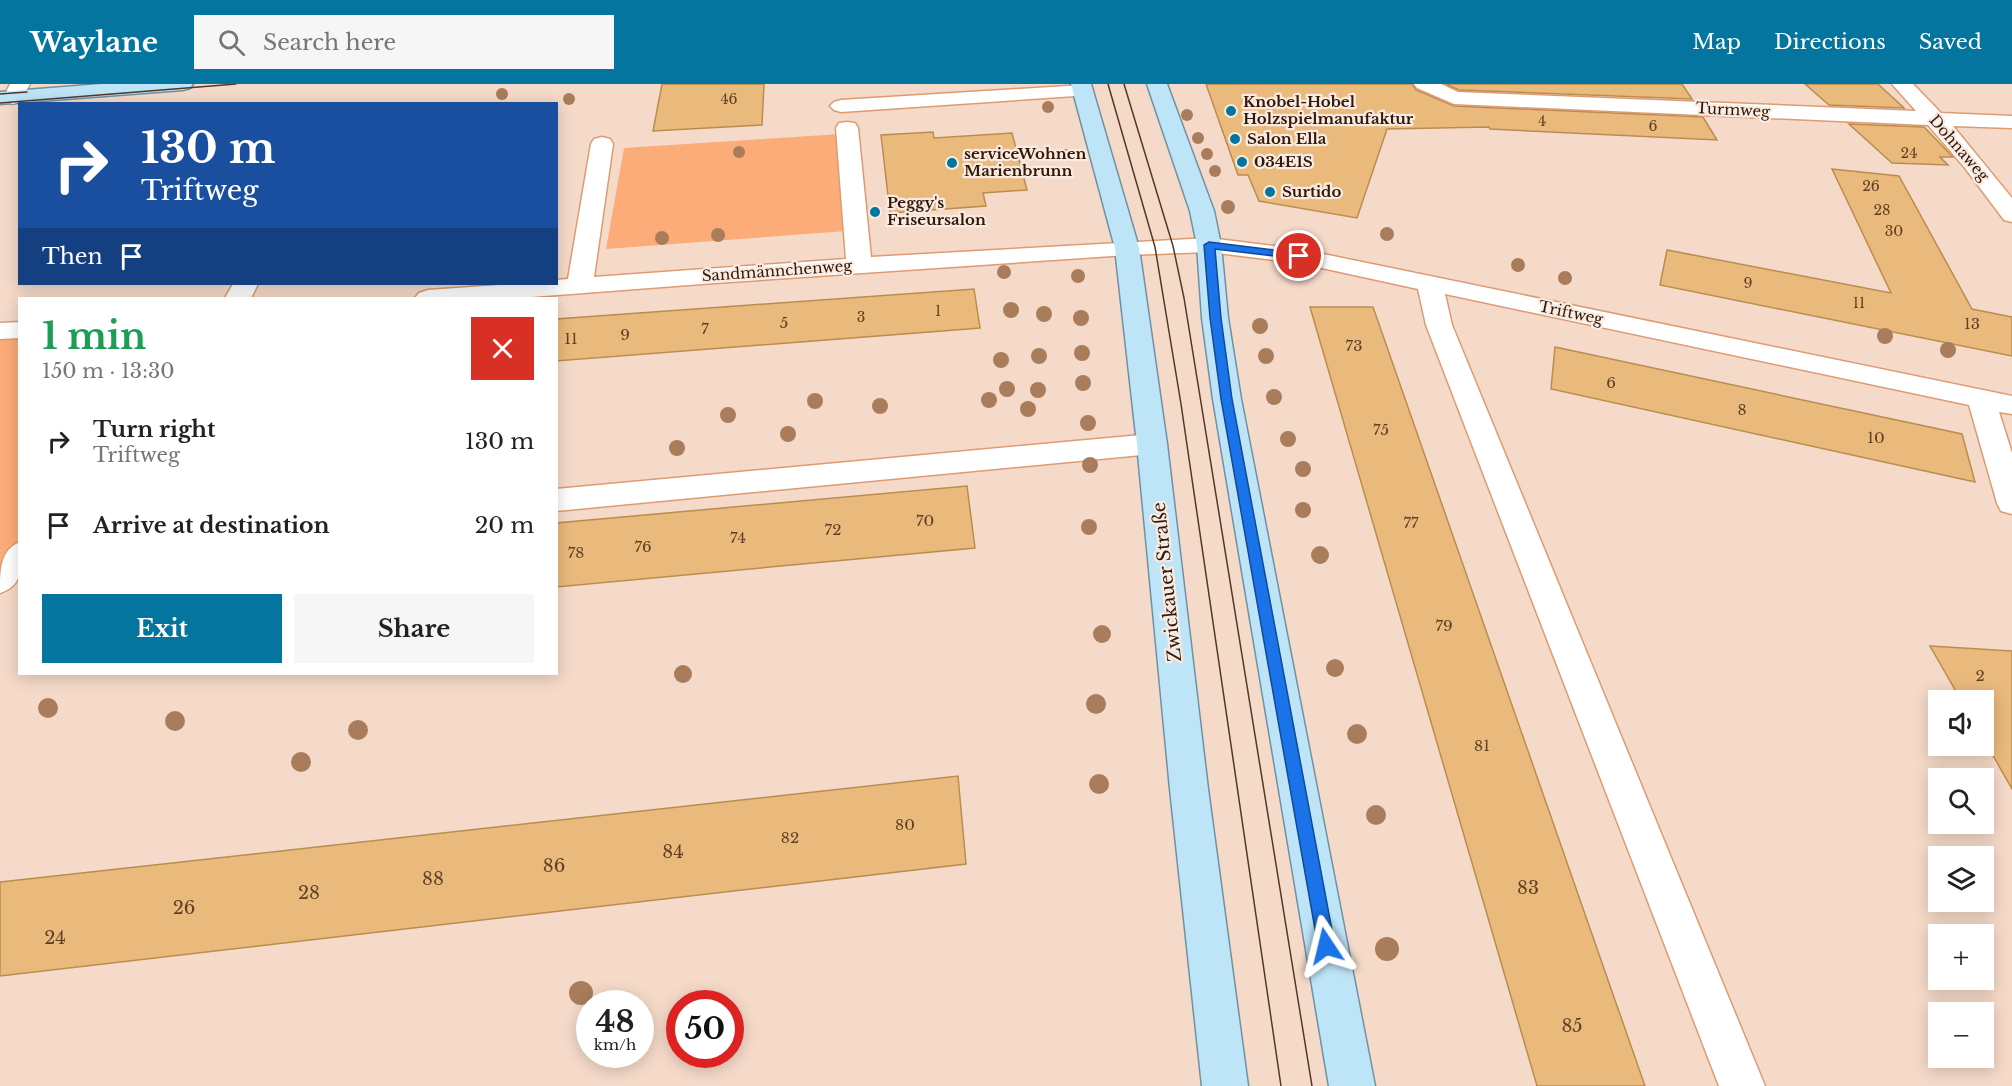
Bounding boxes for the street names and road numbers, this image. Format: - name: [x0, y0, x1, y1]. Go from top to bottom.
- street label: Turmweg: [1695, 98, 1772, 121]
- street label: Dohnaweg: [1925, 111, 1994, 186]
- street label: Sandmännchenweg: [701, 256, 854, 285]
- street label: Triftweg: [1537, 296, 1606, 329]
- street label: Zwickauer Straße: [1148, 501, 1186, 663]

